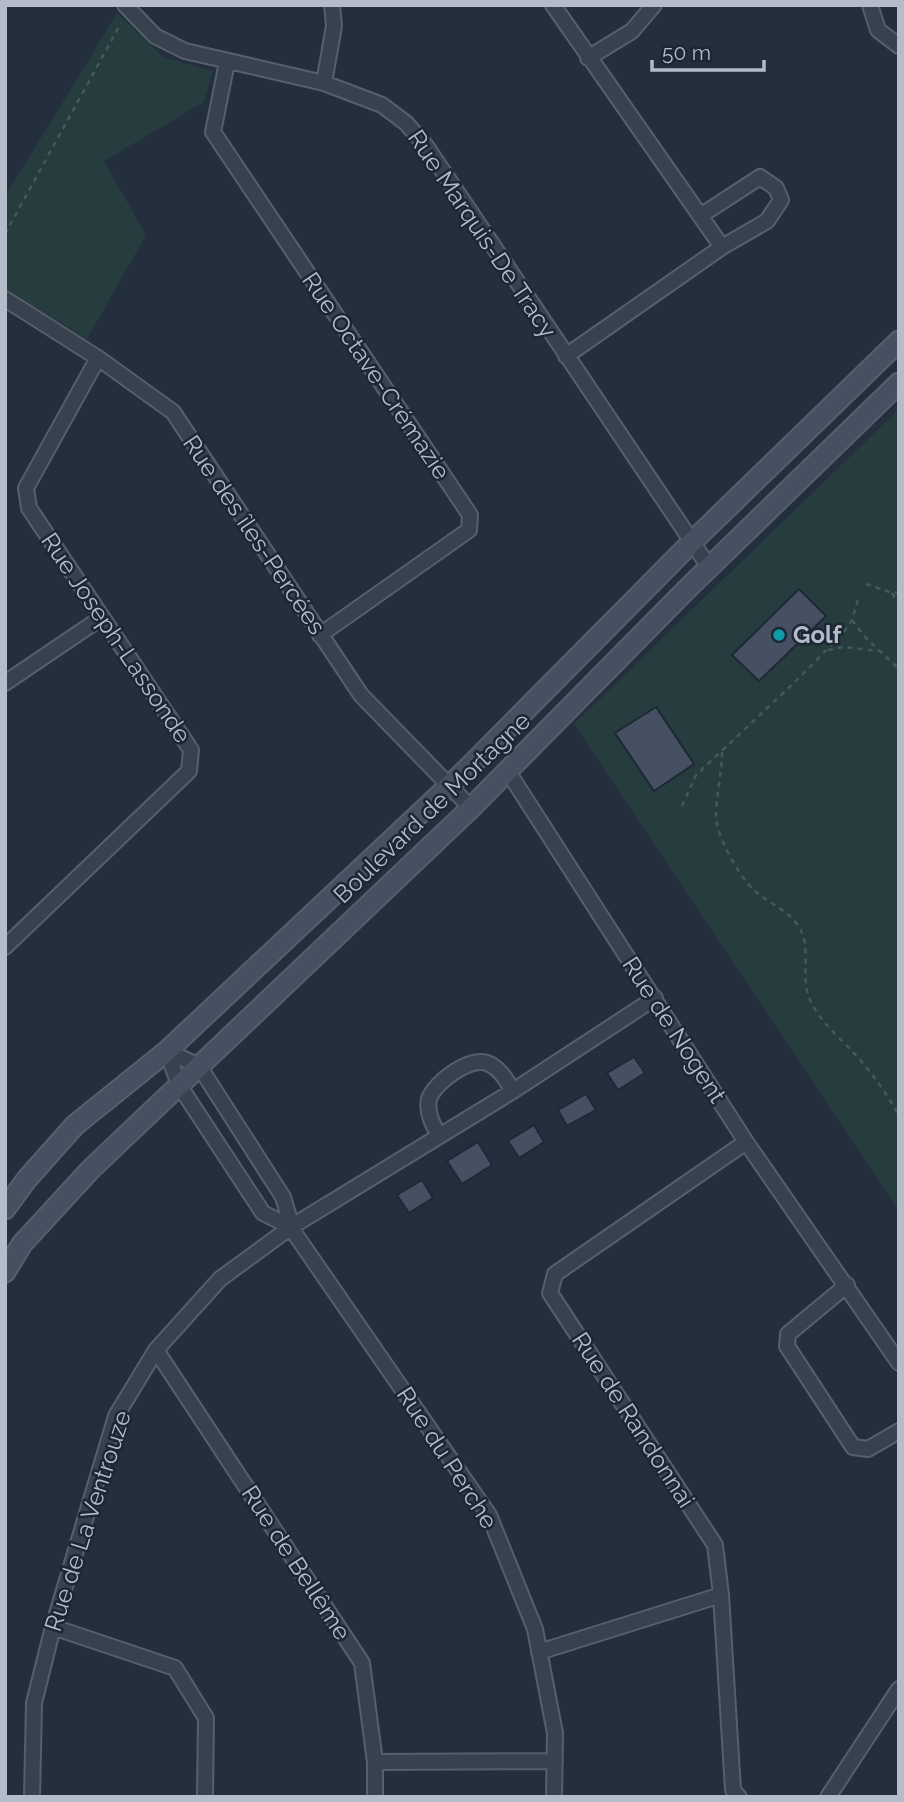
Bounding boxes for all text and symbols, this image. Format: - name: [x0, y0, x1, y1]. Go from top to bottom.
- scale bar: [652, 28, 764, 72]
- text: 50 m: [662, 40, 711, 65]
- street label: Rue Marquis-De Tracy: [402, 124, 563, 343]
- street label: Rue Octave-Crémazie: [296, 267, 456, 485]
- street label: Rue des îles-Percées: [177, 430, 332, 640]
- street label: Rue Joseph-Lassonde: [35, 527, 198, 748]
- place label: Golf: [793, 620, 842, 649]
- marker: Golf: [771, 627, 787, 643]
- street label: Boulevard de Mortagne: [327, 706, 536, 909]
- street label: Rue de Nogent: [616, 951, 732, 1108]
- street label: Rue de Randonnai: [566, 1327, 701, 1513]
- street label: Rue du Perche: [391, 1381, 504, 1534]
- street label: Rue de La Ventrouze: [38, 1407, 137, 1635]
- street label: Rue de Bellême: [236, 1480, 357, 1645]

